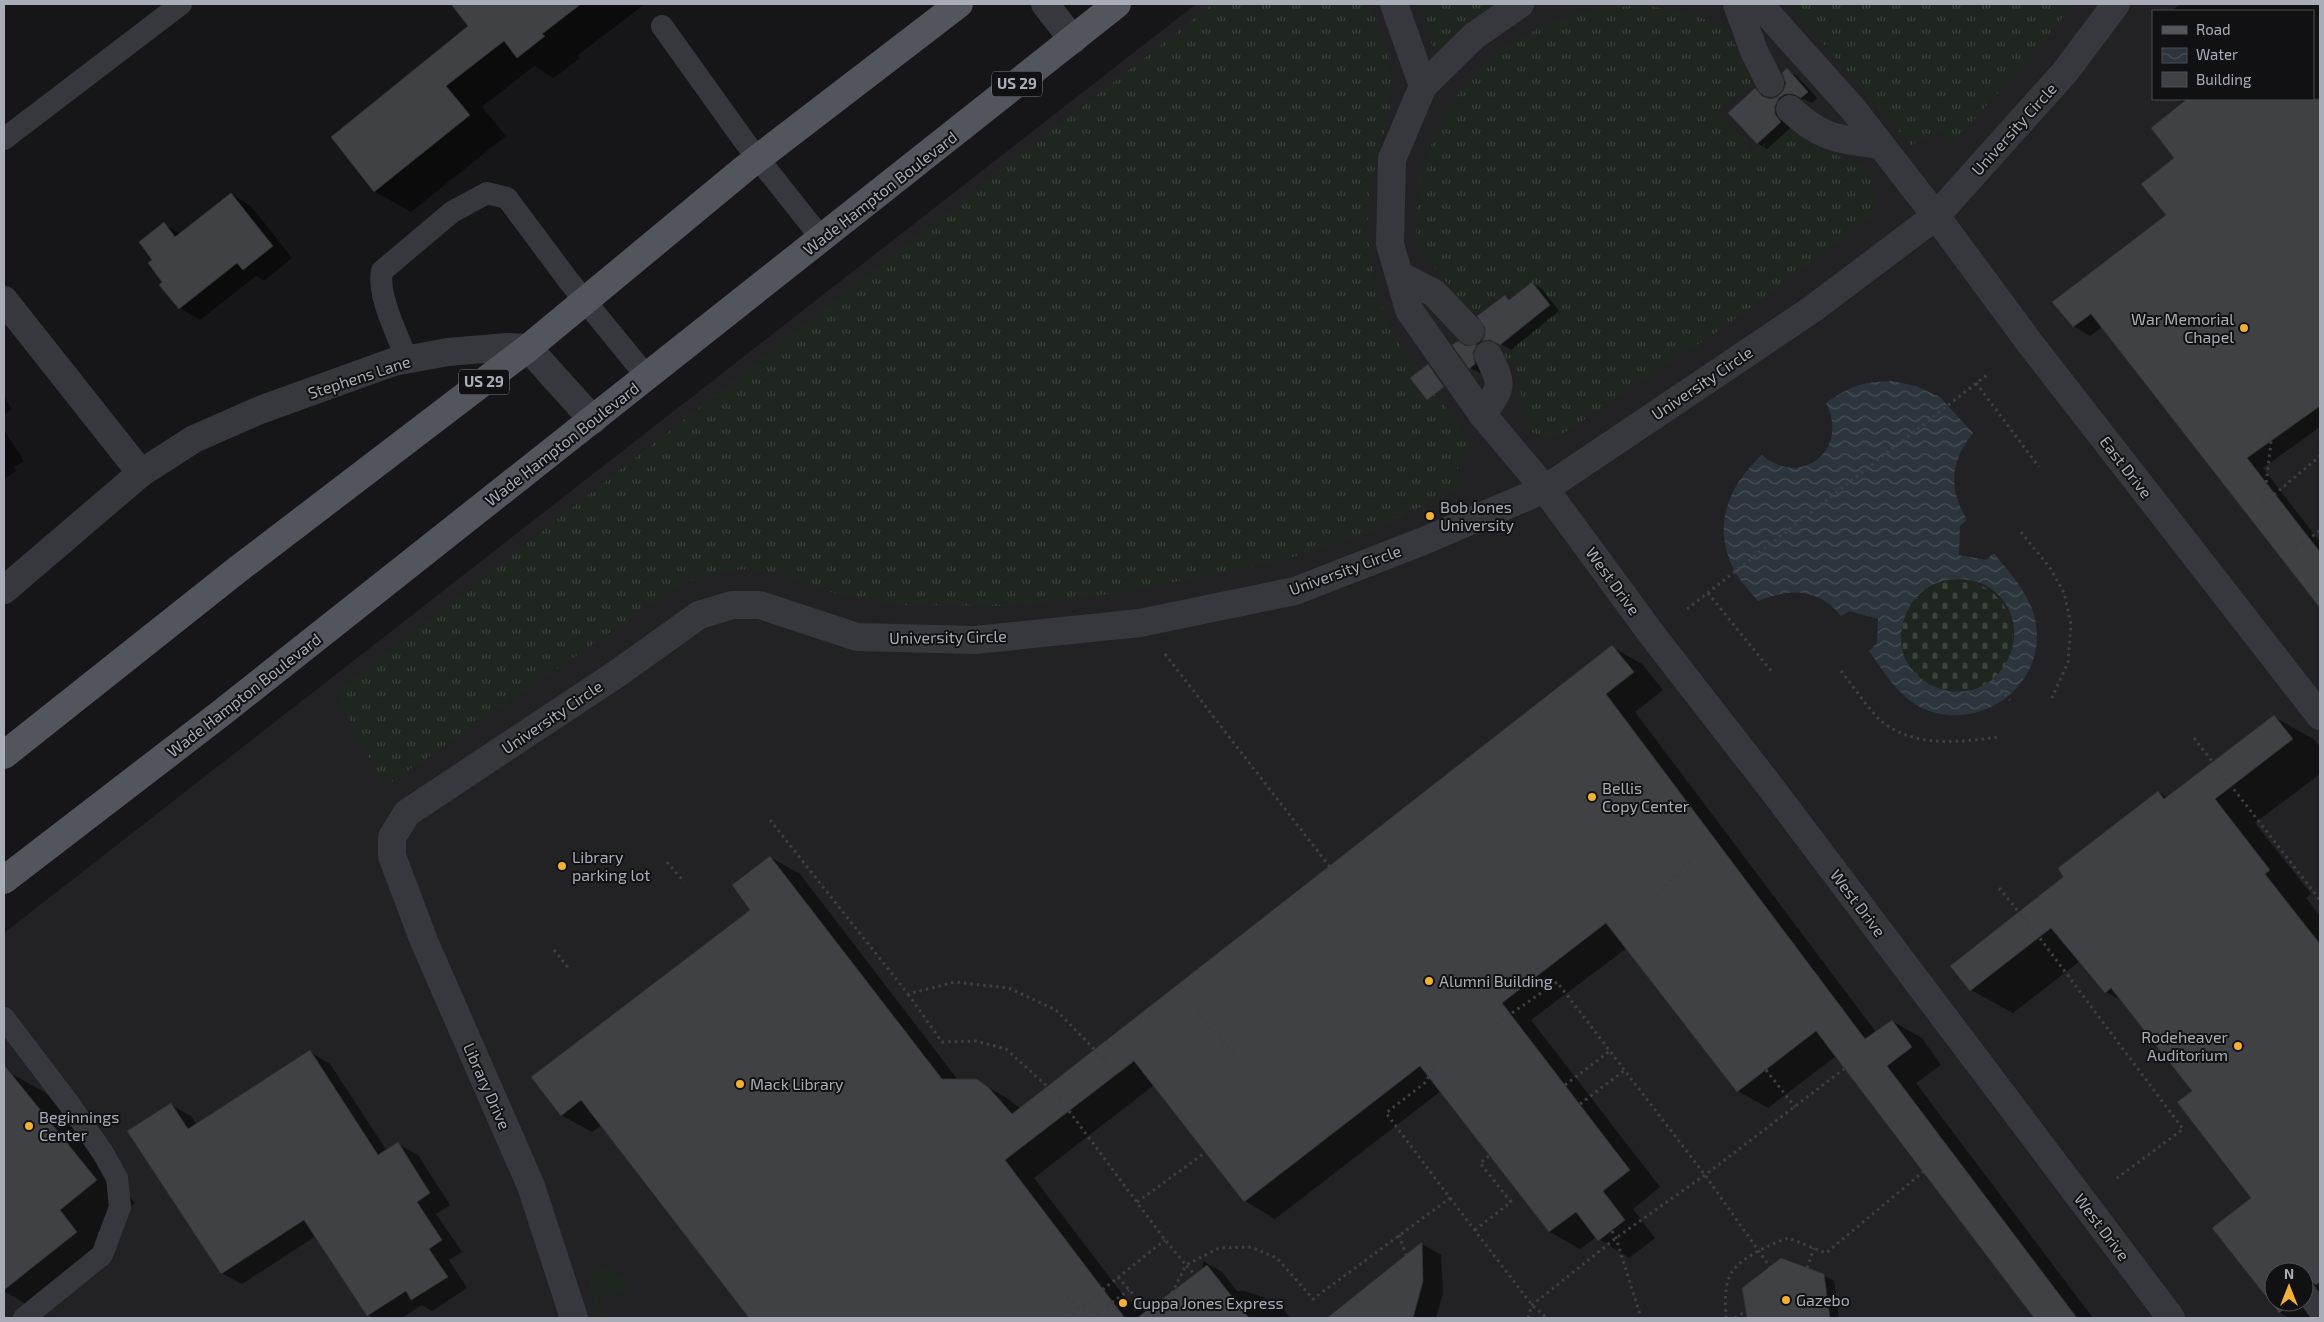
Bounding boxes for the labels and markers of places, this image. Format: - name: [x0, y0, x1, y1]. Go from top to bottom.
- place label: War Memorial Chapel: [2131, 309, 2234, 346]
- marker: War Memorial Chapel: [2238, 322, 2250, 334]
- place label: Bob Jones University: [1440, 497, 1515, 534]
- marker: Bob Jones University: [1424, 510, 1436, 522]
- place label: Bellis Copy Center: [1602, 778, 1690, 815]
- marker: Bellis Copy Center: [1586, 791, 1598, 803]
- place label: Library parking lot: [572, 847, 650, 884]
- marker: Library parking lot: [556, 860, 568, 872]
- place label: Alumni Building: [1439, 971, 1553, 990]
- marker: Alumni Building: [1423, 975, 1435, 987]
- place label: Rodeheaver Auditorium: [2141, 1027, 2229, 1064]
- marker: Rodeheaver Auditorium: [2232, 1040, 2244, 1052]
- place label: Mack Library: [750, 1074, 844, 1093]
- marker: Mack Library: [734, 1078, 746, 1090]
- place label: Beginnings Center: [39, 1107, 119, 1144]
- marker: Beginnings Center: [23, 1120, 35, 1132]
- place label: Gazebo: [1796, 1290, 1850, 1309]
- place label: Cuppa Jones Express: [1133, 1293, 1284, 1312]
- marker: Gazebo: [1780, 1294, 1792, 1306]
- marker: Cuppa Jones Express: [1117, 1297, 1129, 1309]

